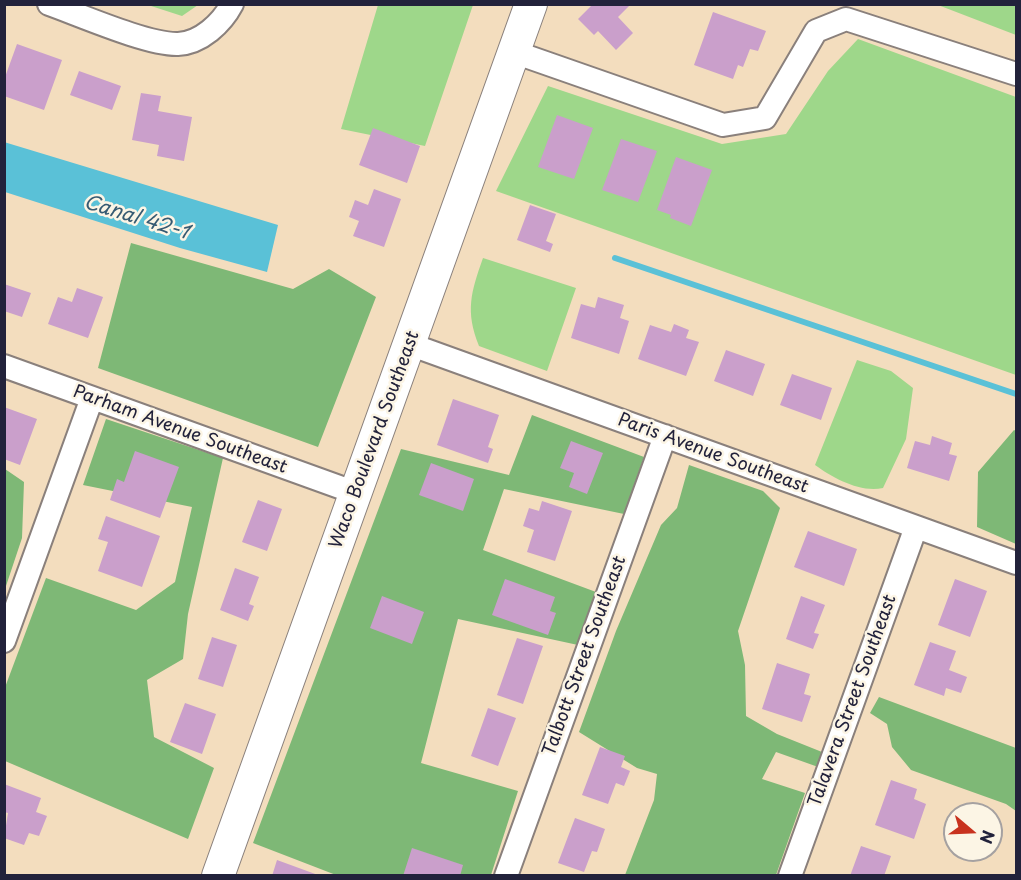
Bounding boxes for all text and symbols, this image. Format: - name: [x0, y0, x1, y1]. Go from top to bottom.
- water label: Canal 42-1: [81, 191, 191, 245]
- street label: Waco Boulevard Southeast: [325, 328, 425, 552]
- street label: Parham Avenue Southeast: [70, 381, 290, 479]
- street label: Paris Avenue Southeast: [615, 409, 811, 499]
- street label: Talbott Street Southeast: [539, 553, 631, 759]
- street label: Talavera Street Southeast: [804, 592, 902, 810]
- north arrow: [943, 802, 1003, 862]
- text: N: [975, 827, 1002, 847]

